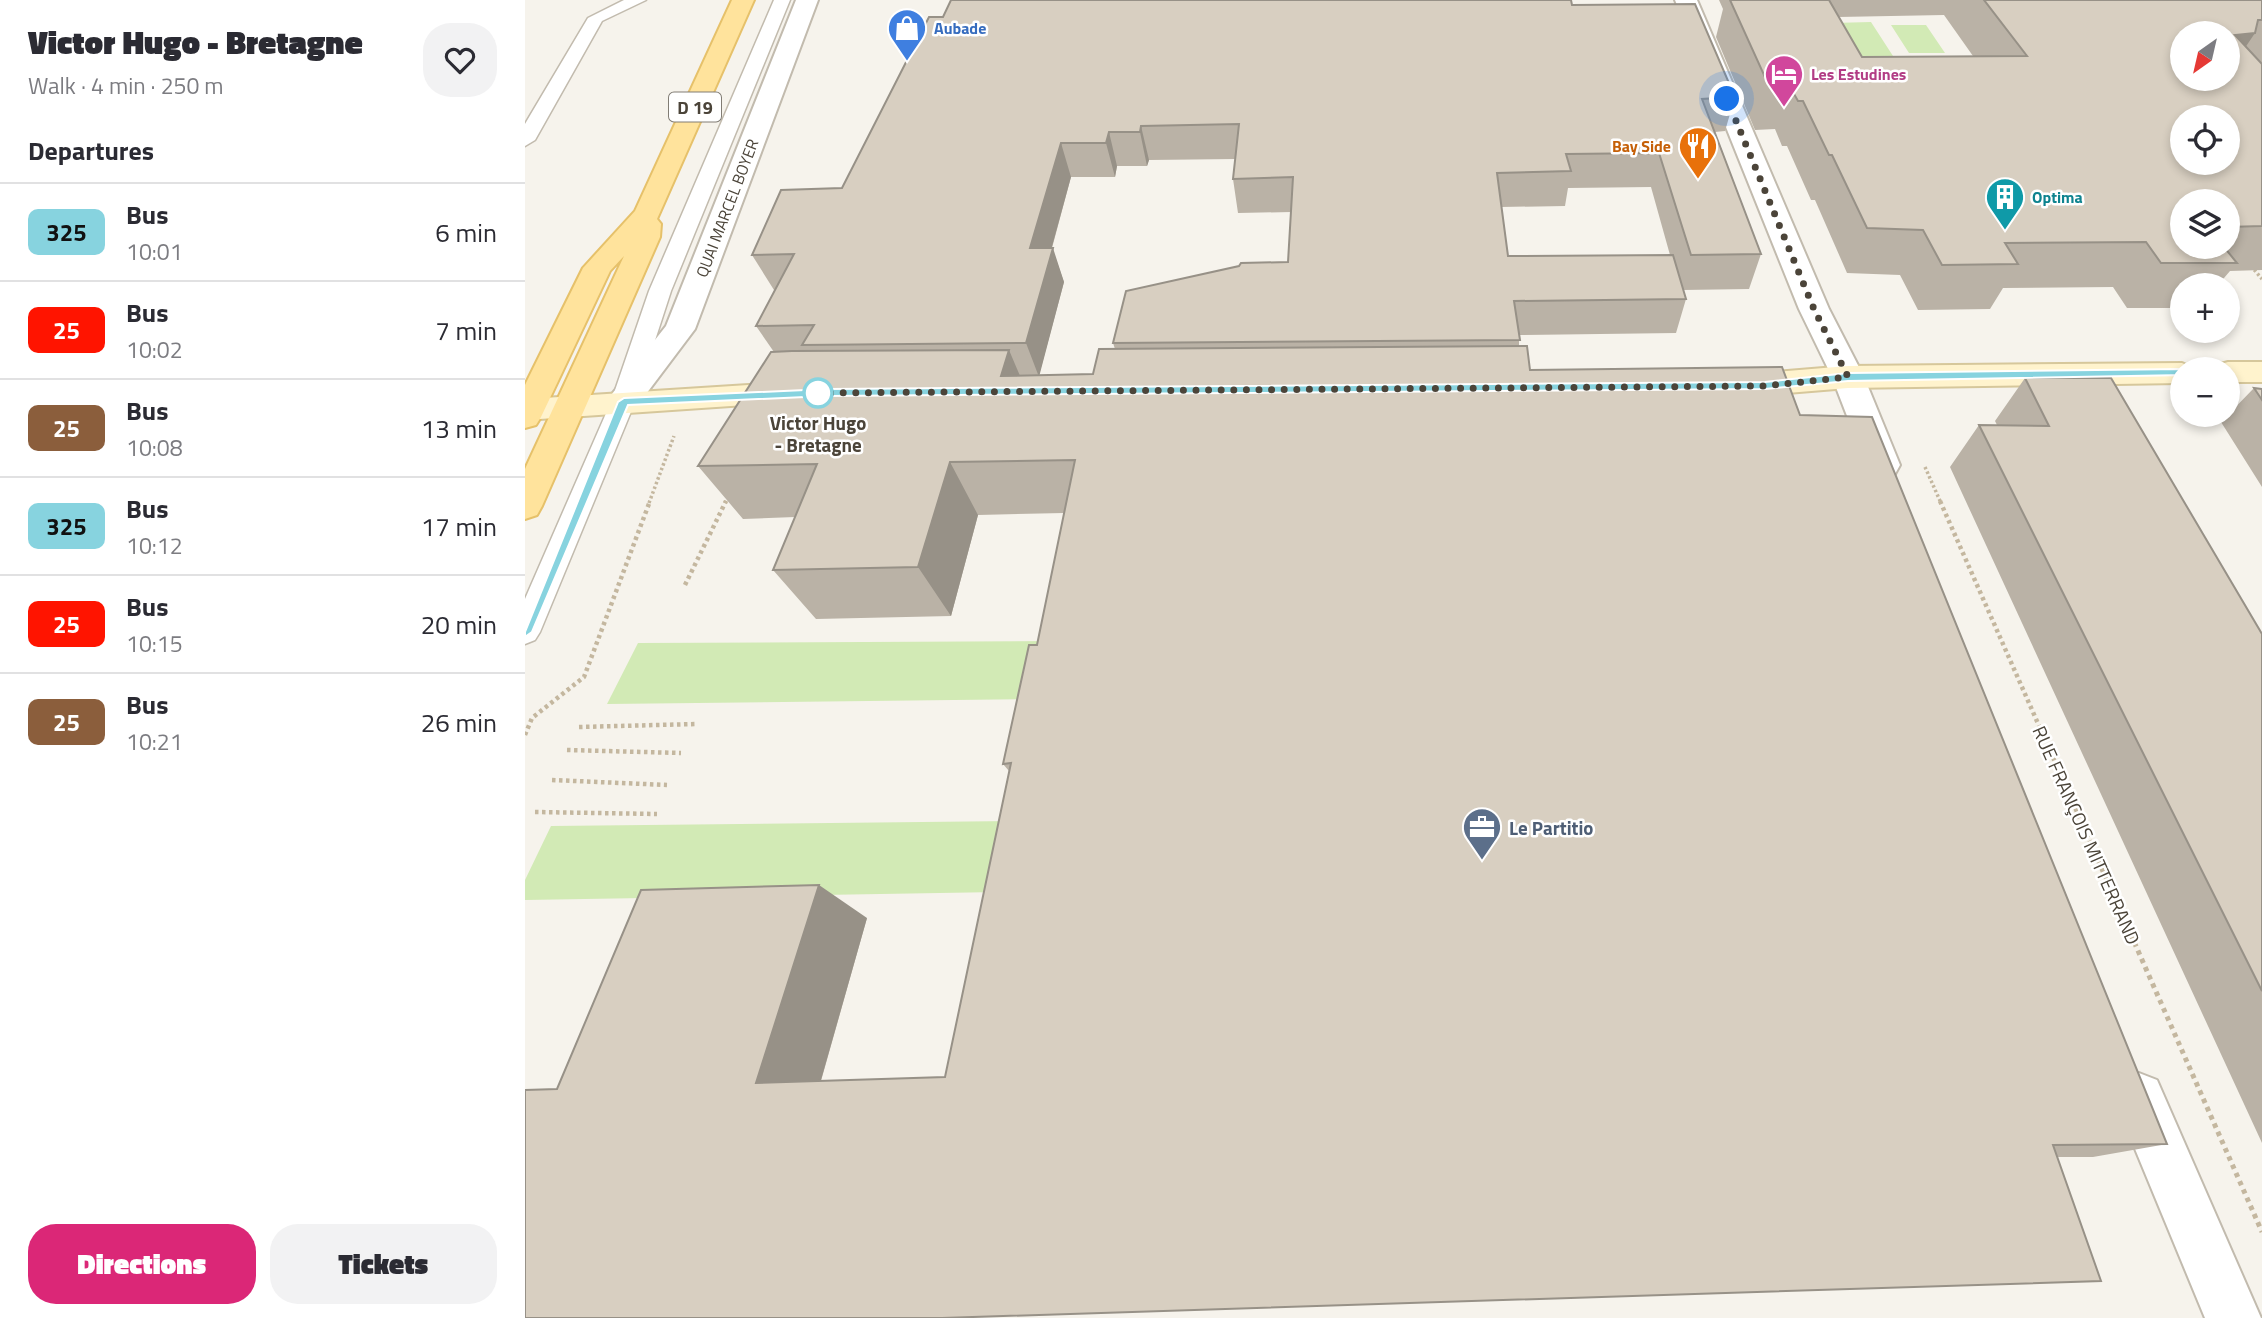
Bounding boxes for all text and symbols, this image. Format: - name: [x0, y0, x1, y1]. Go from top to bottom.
- shop icon: Aubade: [886, 7, 928, 62]
- place label: Aubade: [934, 16, 986, 40]
- text: Victor Hugo - Bretagne: [28, 17, 363, 67]
- north arrow: [2170, 21, 2240, 91]
- map controls: [2170, 21, 2240, 427]
- button: heart: [423, 23, 497, 97]
- hotel icon: Les Estudines: [1763, 53, 1805, 108]
- place label: Les Estudines: [1811, 62, 1906, 86]
- text: Walk · 4 min · 250 m: [28, 68, 224, 103]
- your location: [1709, 81, 1744, 116]
- road number: D 19: [669, 92, 721, 122]
- button: locate: [2170, 105, 2240, 175]
- restaurant icon: Bay Side: [1677, 125, 1719, 180]
- text: Departures: [28, 131, 154, 170]
- place label: Bay Side: [1612, 134, 1671, 158]
- street label: QUAI MARCEL BOYER: [690, 135, 765, 281]
- building icon: Optima: [1984, 176, 2026, 231]
- place label: Optima: [2032, 185, 2083, 209]
- button: layers: [2170, 189, 2240, 259]
- text: Bus: [126, 195, 168, 234]
- text: 6 min: [435, 213, 497, 252]
- text: 325: [46, 214, 87, 250]
- text: 10:01: [126, 234, 183, 269]
- button: +: [2170, 273, 2240, 343]
- text: Bus: [126, 293, 168, 332]
- text: 7 min: [435, 311, 497, 350]
- text: 25: [53, 312, 80, 348]
- text: 10:02: [126, 332, 183, 367]
- button: −: [2170, 357, 2240, 427]
- marker: Victor Hugo - Bretagne: [803, 378, 833, 408]
- text: Bus: [126, 391, 168, 430]
- place label: Victor Hugo - Bretagne: [770, 408, 866, 459]
- text: 13 min: [421, 409, 497, 448]
- text: 25: [53, 410, 80, 446]
- text: 10:08: [126, 430, 183, 465]
- text: Bus: [126, 489, 168, 528]
- text: 17 min: [421, 507, 497, 546]
- text: 325: [46, 508, 87, 544]
- text: 10:12: [126, 528, 183, 563]
- text: Bus: [126, 587, 168, 626]
- text: 20 min: [421, 605, 497, 644]
- text: 25: [53, 606, 80, 642]
- text: 10:15: [126, 626, 183, 661]
- text: Bus: [126, 685, 168, 724]
- text: 26 min: [421, 703, 497, 742]
- text: 25: [53, 704, 80, 740]
- street label: RUE FRANÇOIS MITTERRAND: [2026, 721, 2148, 949]
- text: 10:21: [126, 724, 183, 759]
- office icon: Le Partitio: [1461, 806, 1503, 861]
- place label: Le Partitio: [1509, 813, 1593, 842]
- button: Directions: [28, 1224, 256, 1304]
- button: Tickets: [270, 1224, 497, 1304]

